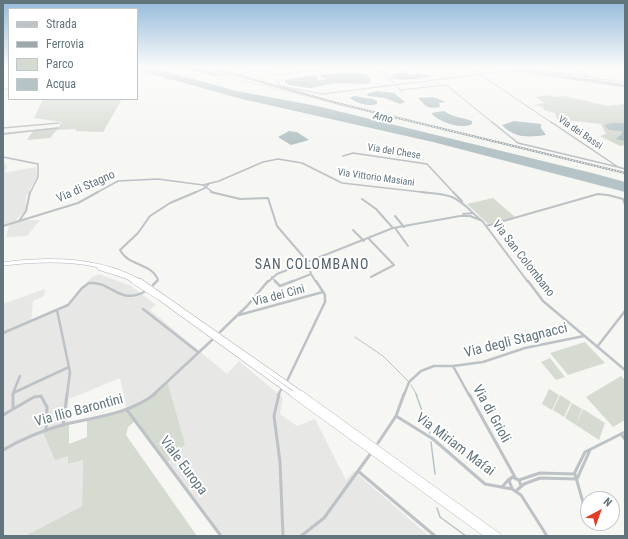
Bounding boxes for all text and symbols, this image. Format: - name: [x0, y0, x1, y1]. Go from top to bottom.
- legend: [8, 8, 138, 100]
- text: Strada: [46, 17, 77, 31]
- text: Ferrovia: [46, 37, 84, 51]
- text: Parco: [46, 57, 73, 71]
- text: Acqua: [46, 77, 76, 91]
- water label: Arno: [372, 109, 394, 127]
- street label: Via dei Bassi: [556, 114, 604, 152]
- street label: Via del Chese: [367, 142, 421, 162]
- street label: Via Vittorio Masiani: [337, 167, 415, 189]
- street label: Via di Stagno: [54, 168, 118, 206]
- street label: Via San Colombano: [489, 218, 557, 300]
- district label: SAN COLOMBANO: [255, 257, 369, 273]
- street label: Via dei Cini: [251, 282, 307, 310]
- street label: Via degli Stagnacci: [463, 320, 569, 362]
- street label: Via di Grioli: [468, 382, 514, 446]
- street label: Via Ilio Barontini: [33, 391, 125, 431]
- street label: Via Miriam Mafai: [412, 410, 498, 480]
- street label: Viale Europa: [155, 433, 211, 499]
- north arrow: [580, 491, 620, 531]
- text: N: [601, 495, 614, 509]

